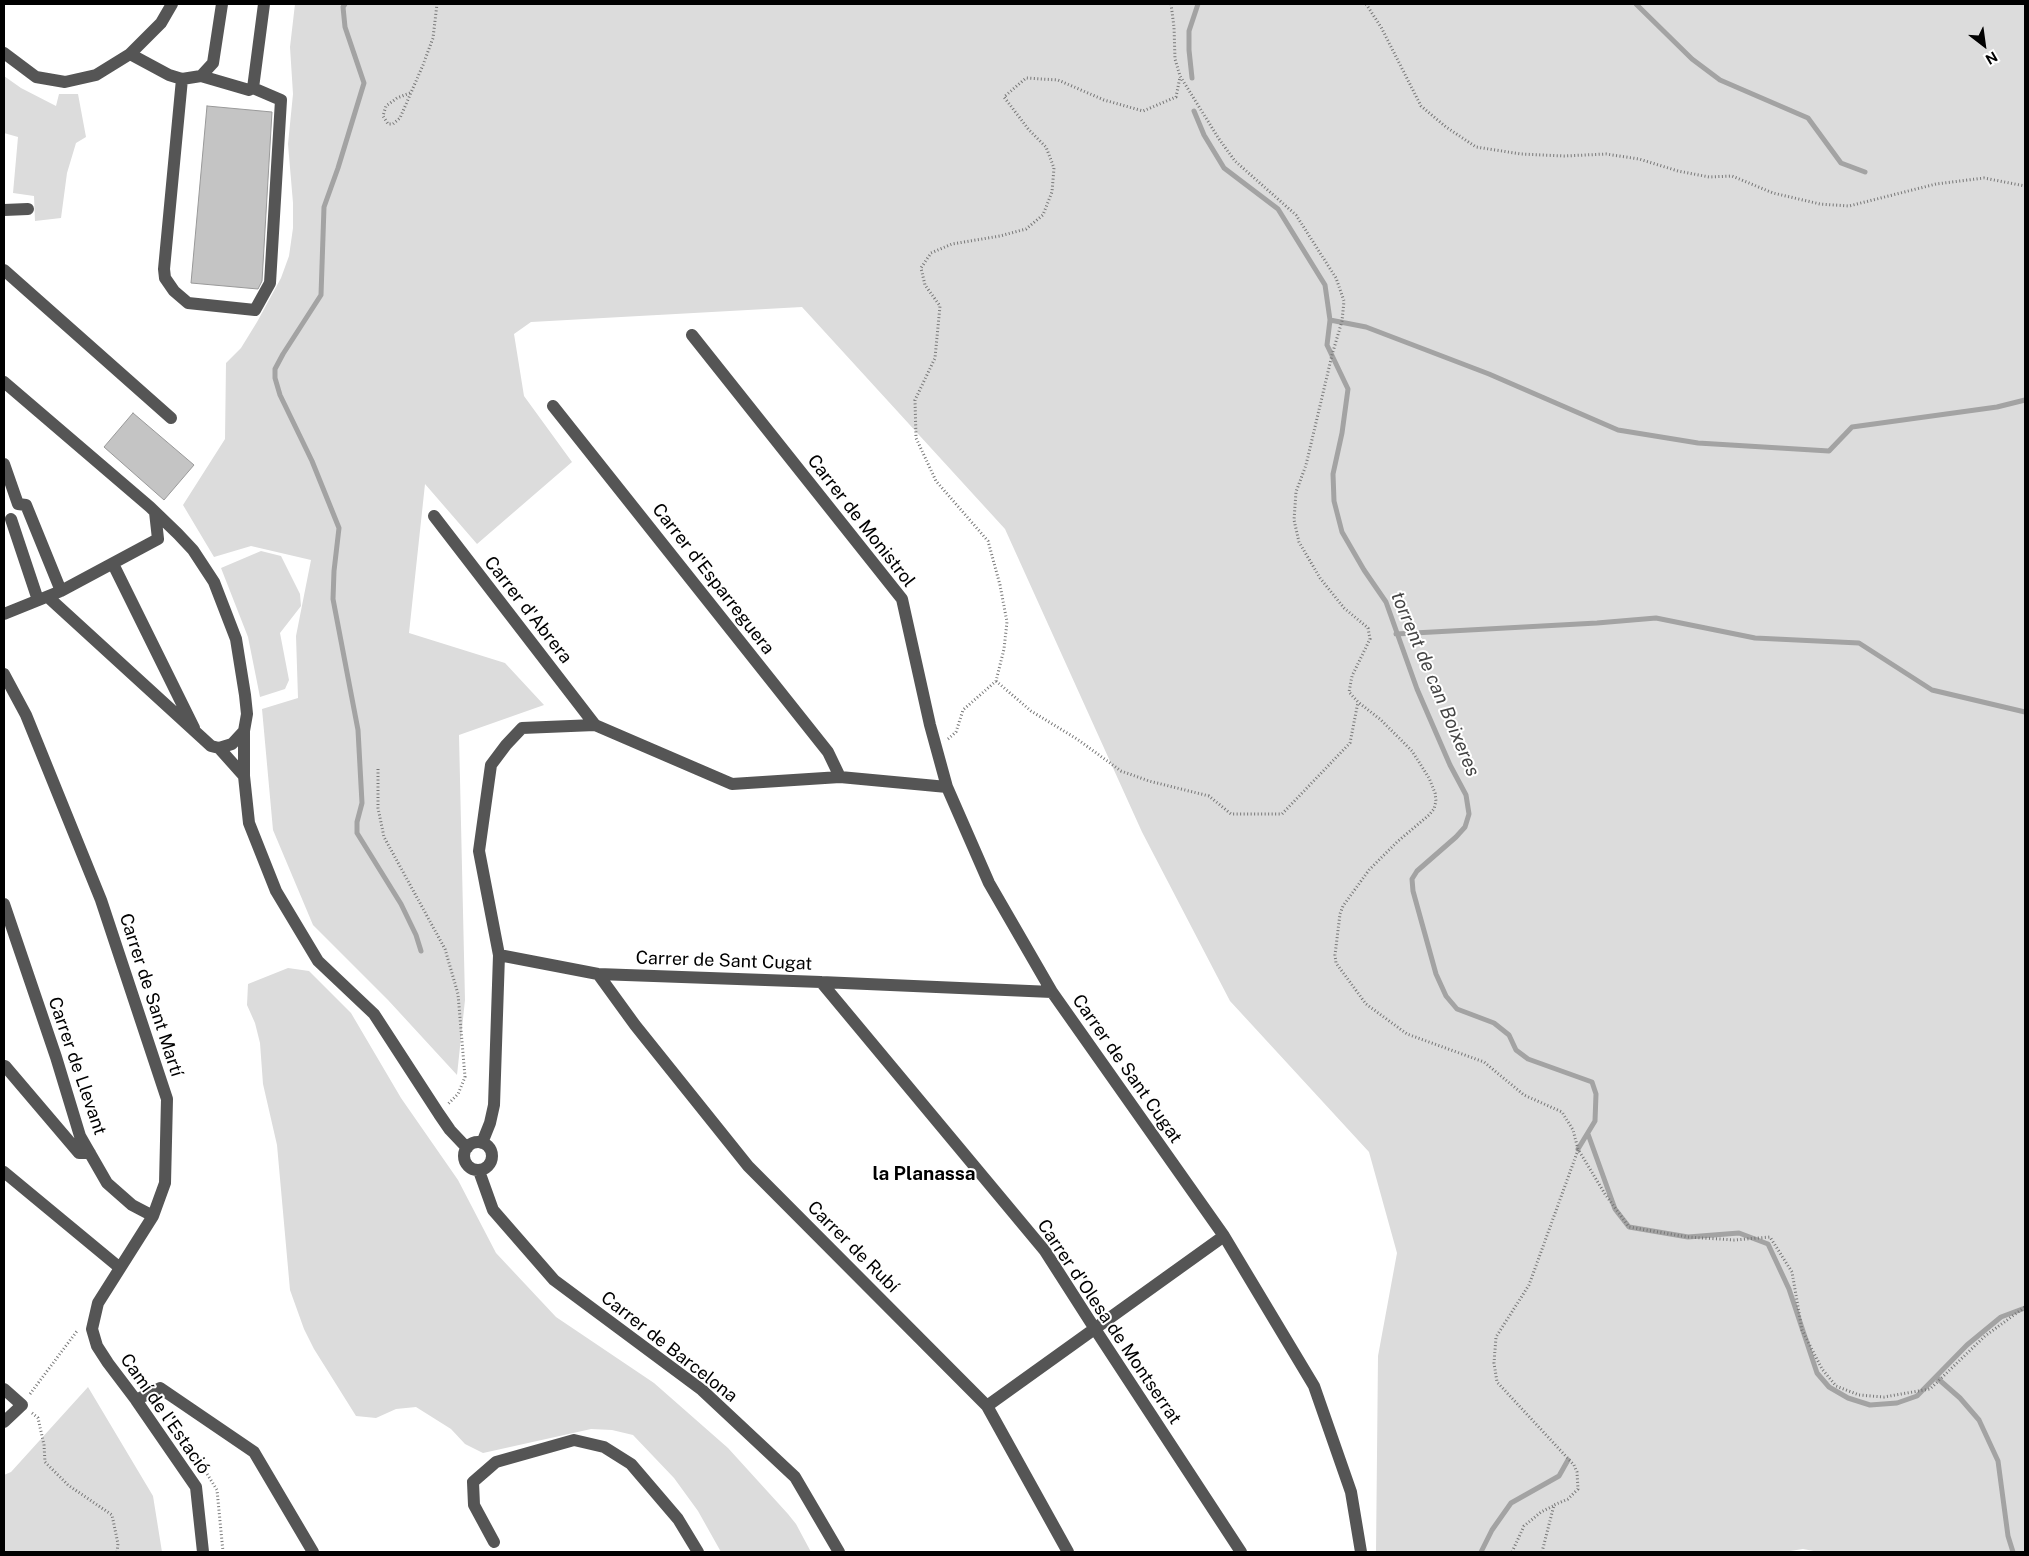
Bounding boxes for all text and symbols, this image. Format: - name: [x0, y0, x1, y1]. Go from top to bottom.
- north arrow: [1959, 20, 2009, 70]
- text: N: [1983, 48, 2000, 68]
- street label: Carrer de Monistrol: [803, 450, 919, 592]
- street label: Carrer d'Esparreguera: [647, 499, 779, 659]
- street label: Carrer d'Abrera: [479, 552, 577, 668]
- water label: torrent de can Boixeres: [1386, 588, 1484, 780]
- street label: Carrer de Sant Martí: [114, 911, 188, 1079]
- street label: Carrer de Sant Cugat: [635, 947, 813, 975]
- street label: Carrer de Sant Cugat: [1067, 990, 1187, 1148]
- street label: Carrer de Llevant: [43, 994, 111, 1138]
- district label: la Planassa: [872, 1163, 976, 1185]
- street label: Carrer de Rubí: [803, 1197, 903, 1297]
- street label: Carrer d'Olesa de Montserrat: [1032, 1215, 1186, 1429]
- street label: Carrer de Barcelona: [596, 1287, 742, 1407]
- street label: Camí de l'Estació: [115, 1350, 215, 1478]

